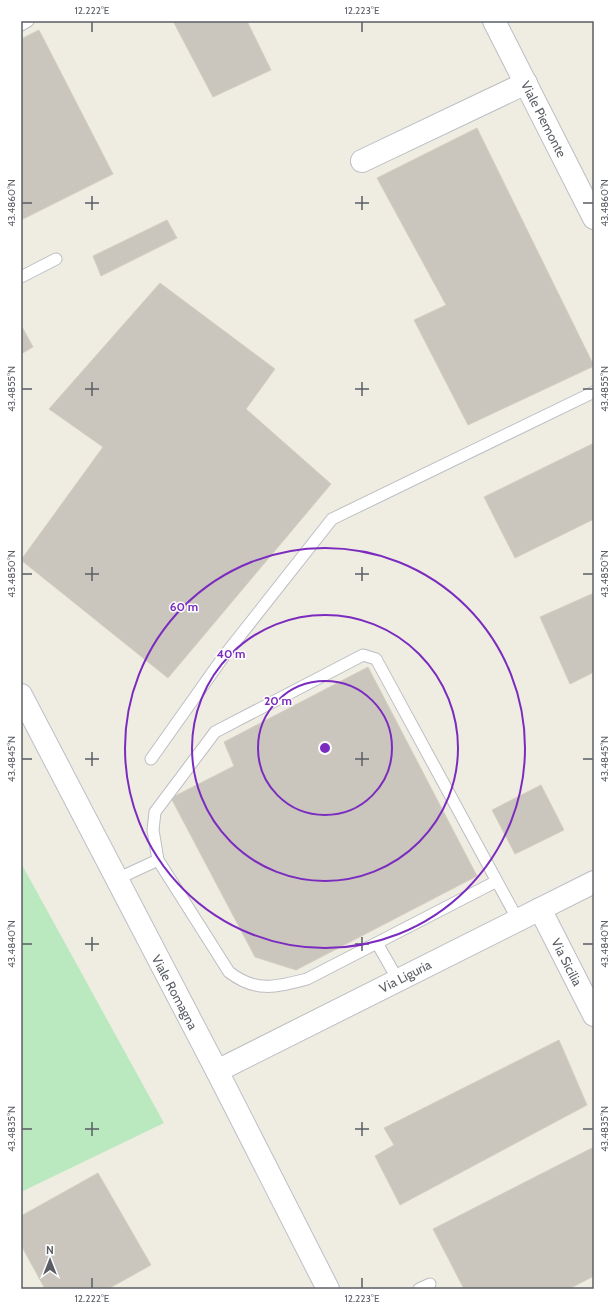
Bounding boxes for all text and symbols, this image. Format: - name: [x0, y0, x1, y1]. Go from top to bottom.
- text: 12.222°E: [75, 4, 110, 17]
- text: 12.223°E: [345, 4, 380, 17]
- street label: Viale Piemonte: [518, 78, 570, 160]
- text: 43.4860°N: [5, 179, 18, 227]
- text: 43.4860°N: [598, 179, 611, 227]
- text: 43.4855°N: [5, 366, 18, 412]
- text: 43.4855°N: [598, 366, 611, 412]
- text: 43.4850°N: [5, 550, 18, 598]
- text: 43.4850°N: [598, 550, 611, 598]
- text: 60 m: [170, 599, 198, 614]
- text: 40 m: [216, 646, 246, 661]
- text: 20 m: [264, 693, 292, 708]
- text: 43.4845°N: [5, 736, 18, 782]
- text: 43.4845°N: [598, 736, 611, 782]
- centre of rings: [318, 741, 332, 755]
- text: 43.4840°N: [5, 920, 18, 968]
- text: 43.4840°N: [598, 920, 611, 968]
- street label: Via Sicilia: [548, 935, 586, 989]
- street label: Viale Romagna: [149, 952, 202, 1033]
- street label: Via Liguria: [376, 956, 434, 996]
- text: 43.4835°N: [5, 1106, 18, 1152]
- text: 43.4835°N: [598, 1106, 611, 1152]
- north arrow: [30, 1240, 70, 1280]
- text: N: [46, 1243, 54, 1257]
- text: 12.222°E: [75, 1292, 110, 1305]
- text: 12.223°E: [345, 1292, 380, 1305]

